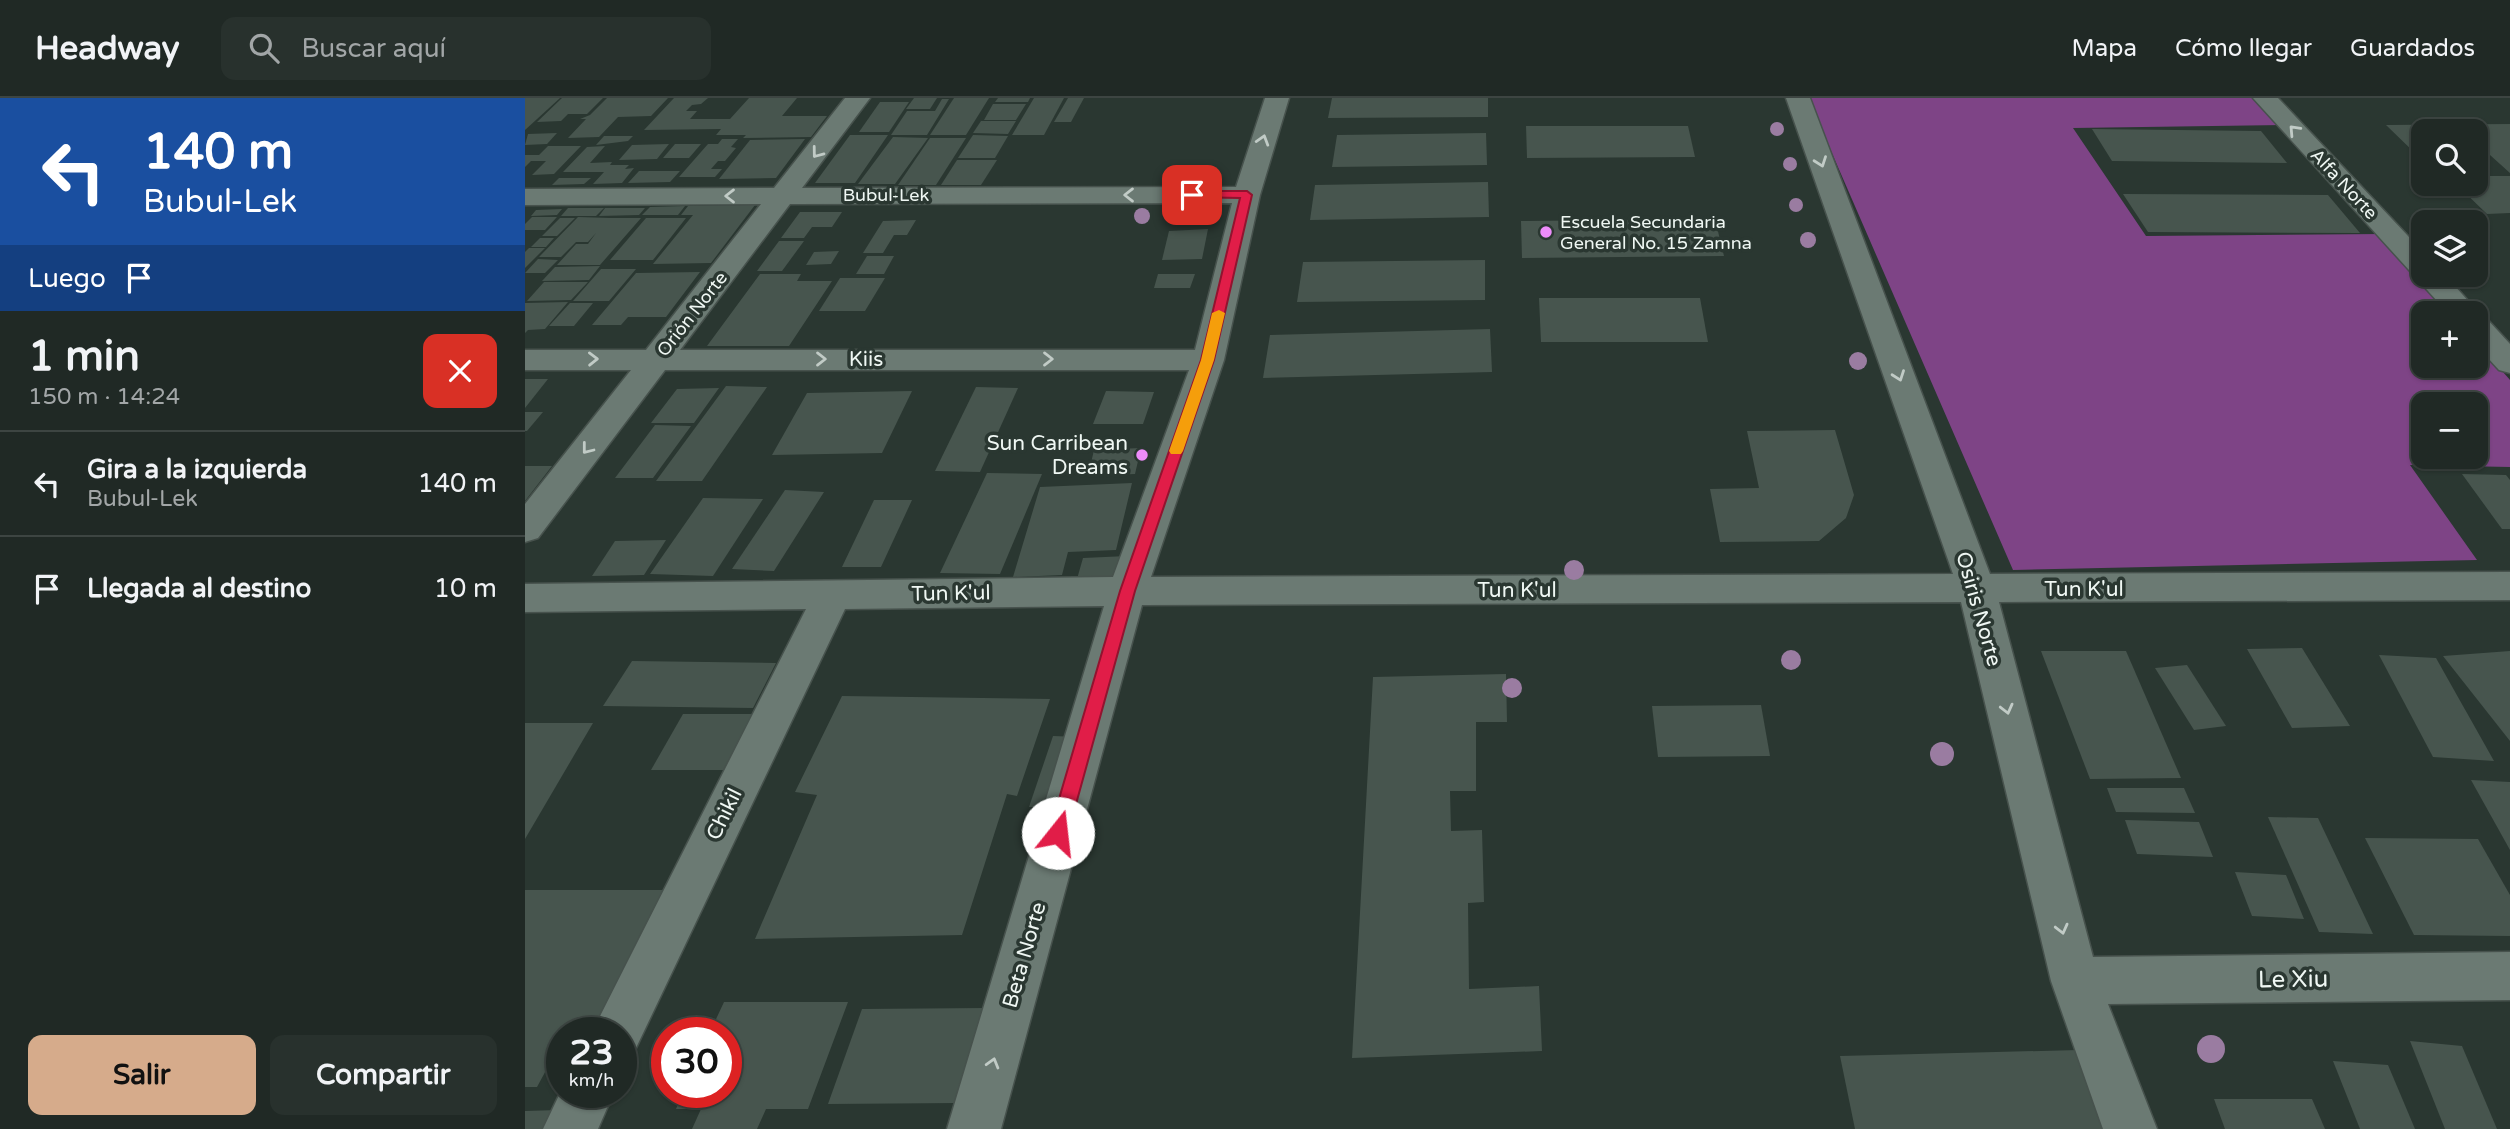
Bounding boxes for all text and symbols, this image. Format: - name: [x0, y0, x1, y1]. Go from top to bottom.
- search box: [221, 17, 711, 80]
- text: Headway: [35, 29, 179, 68]
- icon: search: [245, 29, 283, 67]
- text: Buscar aquí: [301, 33, 446, 64]
- text: Mapa: [2072, 34, 2137, 63]
- text: Cómo llegar: [2175, 34, 2312, 63]
- text: Guardados: [2350, 34, 2475, 63]
- map controls: [2411, 119, 2488, 469]
- button: search: [2411, 119, 2488, 196]
- text: 140 m: [143, 123, 293, 182]
- one-way arrow: [2290, 125, 2302, 138]
- icon: left: [28, 126, 119, 217]
- one-way arrow: [1255, 135, 1270, 147]
- street label: Alfa Norte: [2306, 144, 2382, 224]
- one-way arrow: [812, 145, 825, 157]
- one-way arrow: [1813, 156, 1827, 168]
- pin: [1162, 165, 1222, 225]
- icon: arrive: [1173, 176, 1211, 214]
- text: Bubul-Lek: [143, 183, 297, 221]
- street label: Bubul-Lek: [843, 184, 930, 206]
- one-way arrow: [1124, 187, 1134, 203]
- one-way arrow: [725, 188, 735, 204]
- button: layers: [2411, 210, 2488, 287]
- place label: Escuela Secundaria General No. 15 Zamna: [1560, 211, 1752, 254]
- marker: Escuela Secundaria General No. 15 Zamna: [1538, 224, 1554, 240]
- icon: arrive: [120, 259, 158, 297]
- text: Luego: [28, 263, 106, 294]
- street label: Orión Norte: [652, 267, 732, 361]
- button: +: [2411, 301, 2488, 378]
- text: 1 min: [28, 331, 140, 382]
- button: close: [423, 334, 497, 408]
- street label: Kiis: [849, 347, 883, 372]
- one-way arrow: [588, 351, 599, 367]
- one-way arrow: [816, 351, 826, 367]
- one-way arrow: [1043, 351, 1054, 367]
- one-way arrow: [1891, 369, 1905, 381]
- text: 150 m · 14:24: [28, 383, 180, 411]
- button: −: [2411, 392, 2488, 469]
- place label: Sun Carribean Dreams: [987, 431, 1128, 480]
- one-way arrow: [583, 441, 596, 453]
- marker: Sun Carribean Dreams: [1134, 447, 1150, 463]
- text: Gira a la izquierda: [87, 454, 307, 485]
- icon: left: [28, 465, 66, 503]
- text: 140 m: [417, 468, 497, 499]
- text: Bubul-Lek: [87, 485, 198, 513]
- street label: Osiris Norte: [1950, 549, 2007, 669]
- icon: arrive: [28, 570, 66, 608]
- text: Llegada al destino: [87, 573, 311, 604]
- text: 10 m: [434, 573, 497, 604]
- street label: Tun K'ul: [2044, 577, 2124, 602]
- street label: Tun K'ul: [1477, 578, 1557, 603]
- street label: Tun K'ul: [911, 580, 991, 607]
- one-way arrow: [1999, 702, 2013, 714]
- street label: Chikil: [701, 784, 748, 844]
- position arrow: [1021, 796, 1095, 870]
- street label: Beta Norte: [997, 899, 1052, 1011]
- one-way arrow: [2054, 923, 2068, 935]
- street label: Le Xiu: [2258, 964, 2328, 995]
- speed limit sign: 30: [651, 1017, 742, 1108]
- text: 23: [570, 1032, 613, 1074]
- button: Salir: [28, 1035, 256, 1115]
- button: Compartir: [270, 1035, 497, 1115]
- one-way arrow: [985, 1058, 999, 1070]
- text: km/h: [569, 1069, 614, 1091]

